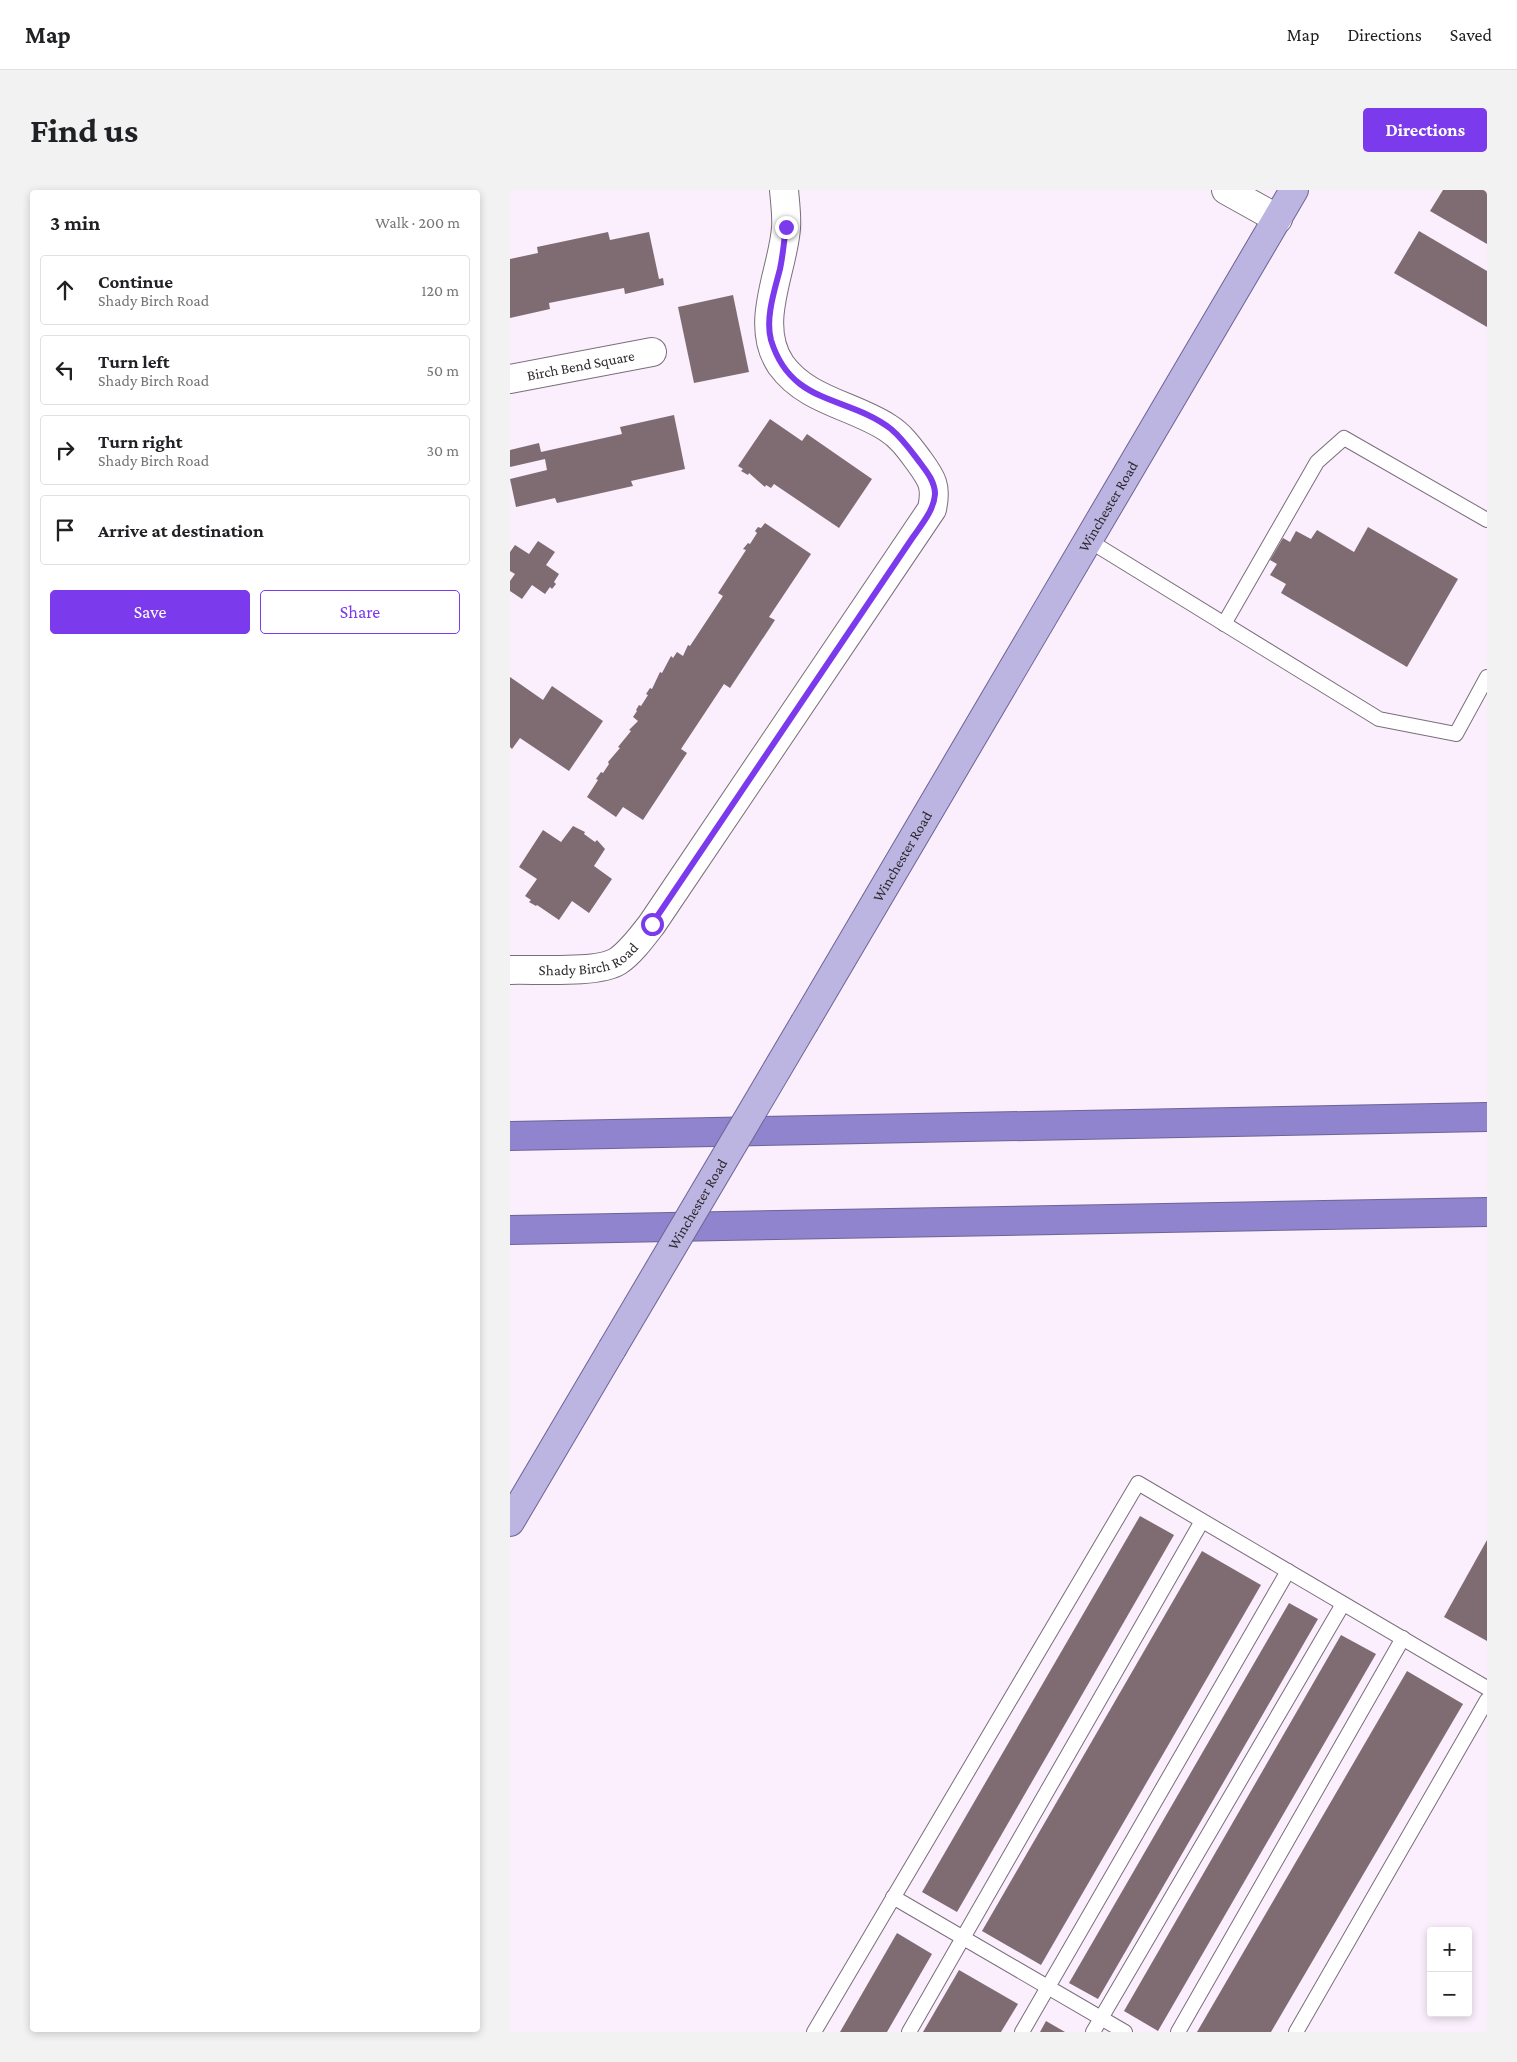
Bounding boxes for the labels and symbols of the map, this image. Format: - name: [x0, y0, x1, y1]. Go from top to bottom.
- route end: [775, 216, 798, 239]
- street label: Birch Bend Square: [526, 347, 636, 384]
- street label: Winchester Road: [1075, 458, 1141, 555]
- street label: Winchester Road: [869, 808, 935, 905]
- route start: [641, 913, 664, 936]
- street label: Shady Birch Road: [539, 939, 641, 979]
- street label: Winchester Road: [664, 1156, 730, 1252]

